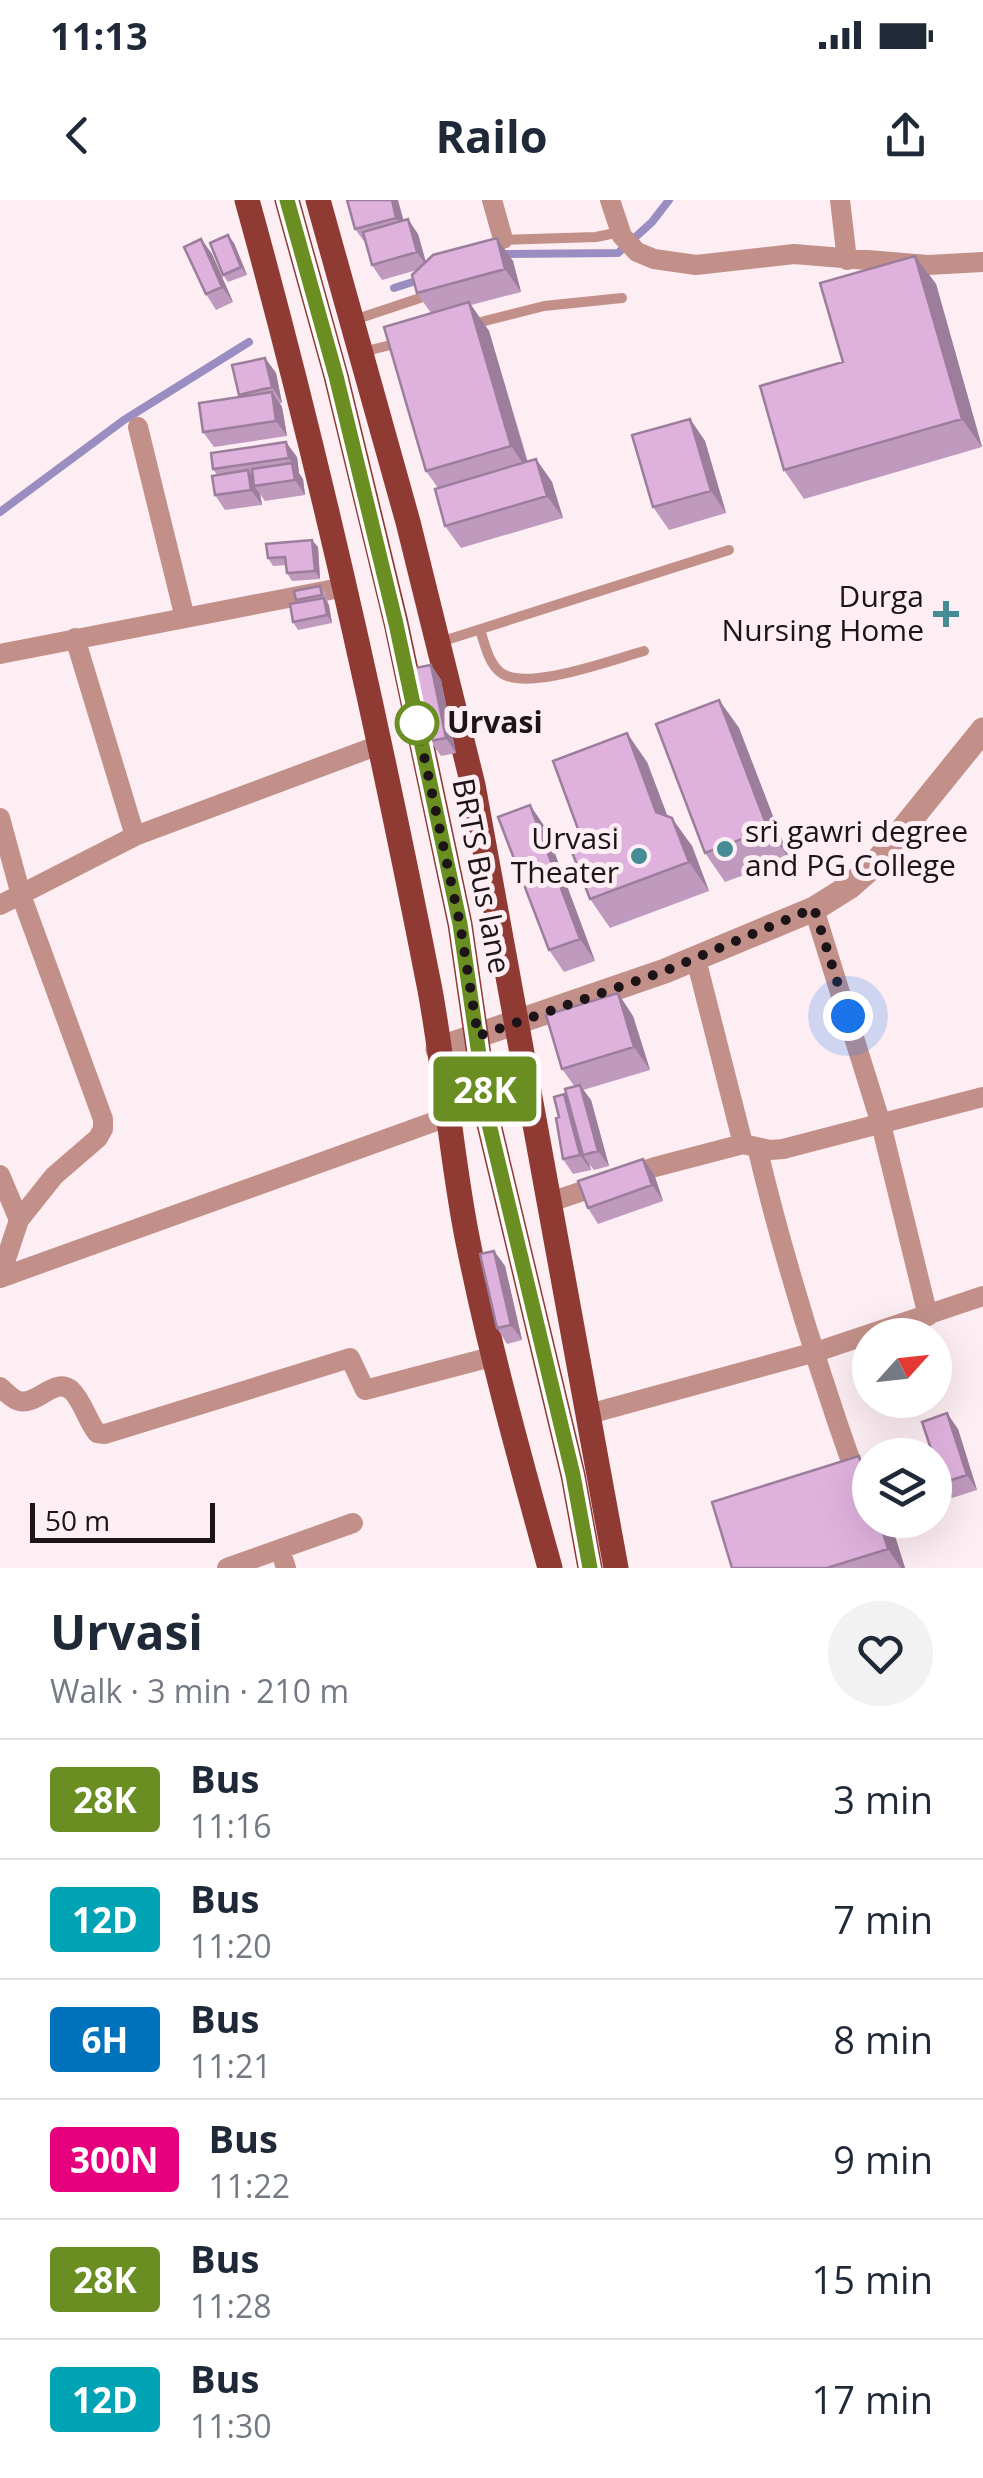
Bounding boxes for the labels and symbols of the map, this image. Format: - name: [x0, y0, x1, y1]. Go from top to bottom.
- place label: Durga Nursing Home: [722, 575, 924, 650]
- marker: Durga Nursing Home: [933, 601, 959, 627]
- place label: Urvasi: [447, 701, 543, 742]
- marker: Urvasi: [396, 702, 438, 744]
- street label: BRTS Bus lane: [443, 775, 521, 977]
- place label: sri gawri degree and PG College: [745, 810, 968, 885]
- place label: Urvasi Theater: [511, 817, 619, 892]
- marker: sri gawri degree and PG College: [714, 838, 736, 860]
- marker: Urvasi Theater: [628, 845, 650, 867]
- your location: [823, 991, 873, 1041]
- line badge: 28K: [428, 1056, 542, 1122]
- north arrow: [852, 1318, 952, 1418]
- scale bar: [30, 1498, 215, 1542]

